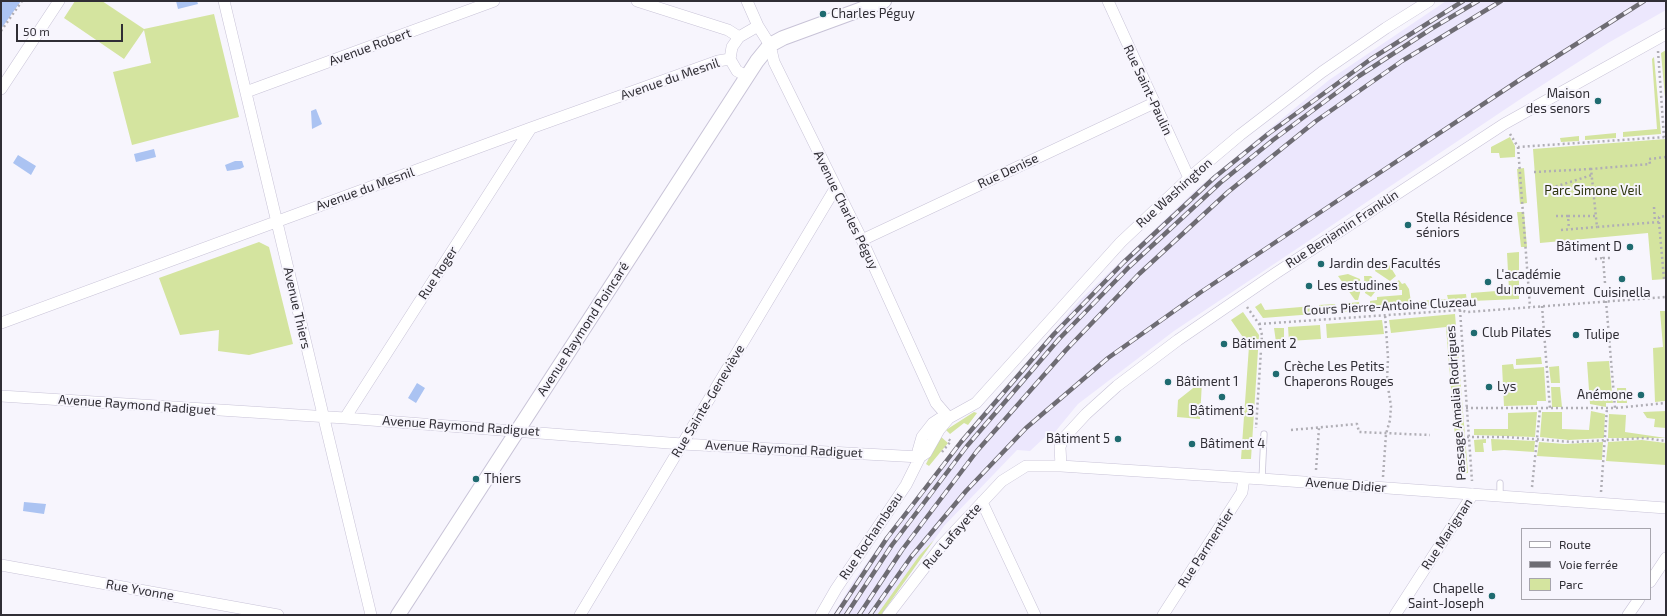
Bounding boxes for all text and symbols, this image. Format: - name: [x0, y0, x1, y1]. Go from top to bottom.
- place label: Charles Péguy: [831, 6, 915, 22]
- marker: Charles Péguy: [818, 9, 828, 19]
- scale bar: [18, 16, 125, 42]
- text: 50 m: [23, 24, 50, 38]
- street label: Avenue Robert: [327, 25, 413, 69]
- street label: Rue Saint-Paulin: [1120, 42, 1176, 138]
- street label: Avenue du Mesnil: [618, 55, 722, 103]
- place label: Maison des senors: [1526, 86, 1590, 117]
- marker: Maison des senors: [1593, 96, 1603, 106]
- street label: Avenue Charles Péguy: [810, 148, 882, 272]
- street label: Rue Denise: [975, 150, 1041, 192]
- street label: Rue Washington: [1133, 155, 1215, 231]
- street label: Avenue du Mesnil: [314, 164, 416, 214]
- park label: Parc Simone Veil: [1544, 183, 1642, 199]
- street label: Rue Benjamin Franklin: [1283, 187, 1401, 271]
- place label: Stella Résidence séniors: [1416, 210, 1513, 241]
- marker: Stella Résidence séniors: [1403, 220, 1413, 230]
- place label: Bâtiment D: [1556, 239, 1622, 255]
- marker: Bâtiment D: [1625, 242, 1635, 252]
- street label: Rue Roger: [415, 244, 461, 302]
- place label: Jardin des Facultés: [1329, 256, 1441, 272]
- street label: Avenue Raymond Poincaré: [534, 259, 632, 399]
- marker: Jardin des Facultés: [1316, 259, 1326, 269]
- street label: Avenue Thiers: [280, 266, 314, 350]
- place label: L'académie du mouvement: [1496, 267, 1585, 298]
- marker: Cuisinella: [1617, 274, 1627, 284]
- marker: L'académie du mouvement: [1483, 277, 1493, 287]
- place label: Les estudines: [1317, 278, 1398, 294]
- marker: Les estudines: [1304, 281, 1314, 291]
- place label: Cuisinella: [1593, 285, 1651, 301]
- street label: Cours Pierre-Antoine Cluzeau: [1303, 294, 1477, 318]
- street label: Passage Amalia Rodrigues: [1443, 325, 1469, 481]
- place label: Club Pilates: [1482, 325, 1551, 341]
- place label: Tulipe: [1584, 327, 1619, 343]
- marker: Club Pilates: [1469, 328, 1479, 338]
- marker: Tulipe: [1571, 330, 1581, 340]
- place label: Bâtiment 2: [1232, 336, 1296, 352]
- marker: Bâtiment 2: [1219, 339, 1229, 349]
- street label: Rue Sainte-Geneviève: [668, 342, 748, 460]
- place label: Crèche Les Petits Chaperons Rouges: [1284, 359, 1394, 390]
- marker: Crèche Les Petits Chaperons Rouges: [1271, 369, 1281, 379]
- place label: Bâtiment 1: [1176, 374, 1238, 390]
- marker: Bâtiment 1: [1163, 377, 1173, 387]
- place label: Lys: [1497, 379, 1516, 395]
- marker: Lys: [1484, 382, 1494, 392]
- place label: Anémone: [1577, 387, 1633, 403]
- marker: Anémone: [1636, 390, 1646, 400]
- street label: Avenue Raymond Radiguet: [58, 392, 216, 418]
- marker: Bâtiment 3: [1217, 392, 1227, 402]
- place label: Bâtiment 3: [1190, 403, 1254, 419]
- street label: Avenue Raymond Radiguet: [382, 413, 540, 439]
- place label: Bâtiment 5: [1046, 431, 1110, 447]
- marker: Bâtiment 5: [1113, 434, 1123, 444]
- place label: Bâtiment 4: [1200, 436, 1265, 452]
- street label: Avenue Raymond Radiguet: [705, 437, 863, 461]
- marker: Bâtiment 4: [1187, 439, 1197, 449]
- place label: Thiers: [484, 471, 521, 487]
- marker: Thiers: [471, 474, 481, 484]
- street label: Avenue Didier: [1305, 474, 1387, 496]
- street label: Rue Rochambeau: [836, 489, 906, 583]
- street label: Rue Marignan: [1418, 495, 1476, 573]
- street label: Rue Lafayette: [919, 500, 985, 572]
- street label: Rue Parmentier: [1175, 505, 1237, 591]
- legend: [1521, 528, 1651, 600]
- text: Route: [1559, 537, 1591, 551]
- text: Voie ferrée: [1559, 557, 1618, 571]
- street label: Rue Yvonne: [105, 576, 175, 604]
- text: Parc: [1559, 577, 1583, 591]
- place label: Chapelle Saint-Joseph: [1408, 581, 1484, 612]
- marker: Chapelle Saint-Joseph: [1487, 591, 1497, 601]

